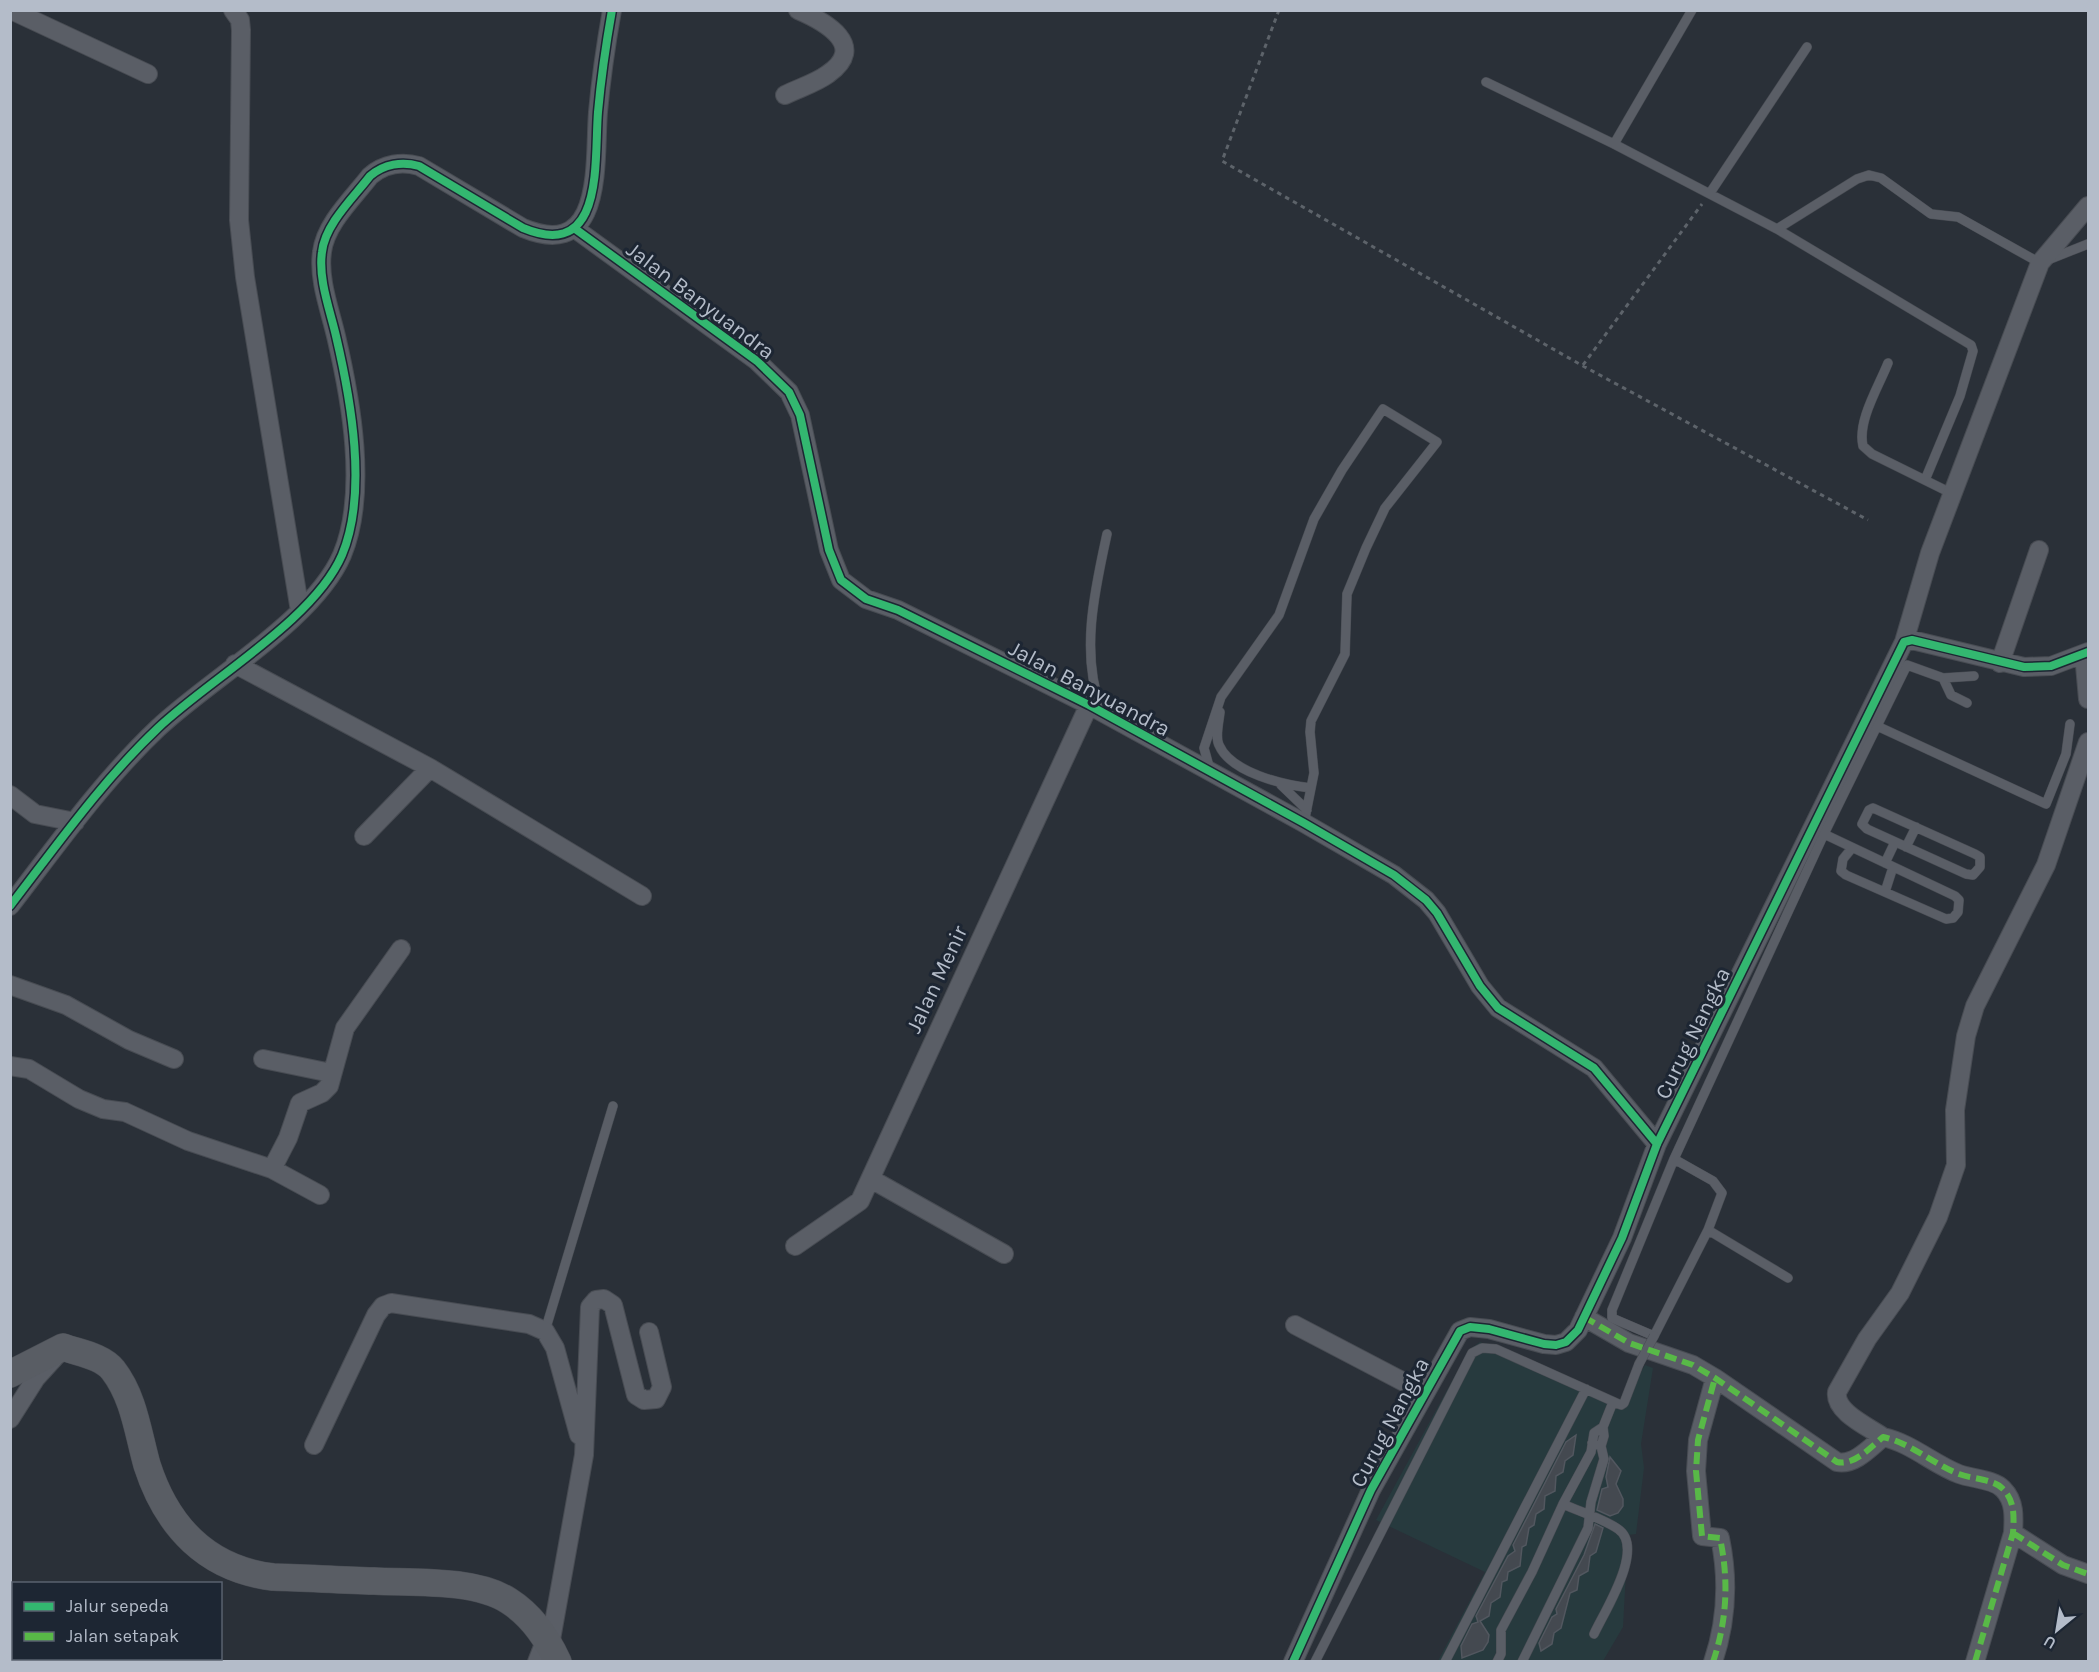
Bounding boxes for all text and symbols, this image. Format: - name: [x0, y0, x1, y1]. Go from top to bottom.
- street label: Jalan Banyuandra: [621, 237, 780, 365]
- street label: Jalan Banyuandra: [1004, 635, 1175, 742]
- street label: Jalan Menir: [901, 922, 973, 1037]
- street label: Curug Nangka: [1650, 963, 1736, 1103]
- street label: Curug Nangka: [1345, 1353, 1435, 1492]
- legend: [12, 1582, 222, 1660]
- text: Jalur sepeda: [66, 1595, 169, 1617]
- north arrow: [2027, 1600, 2087, 1660]
- text: Jalan setapak: [66, 1625, 179, 1647]
- text: U: [2040, 1632, 2059, 1654]

